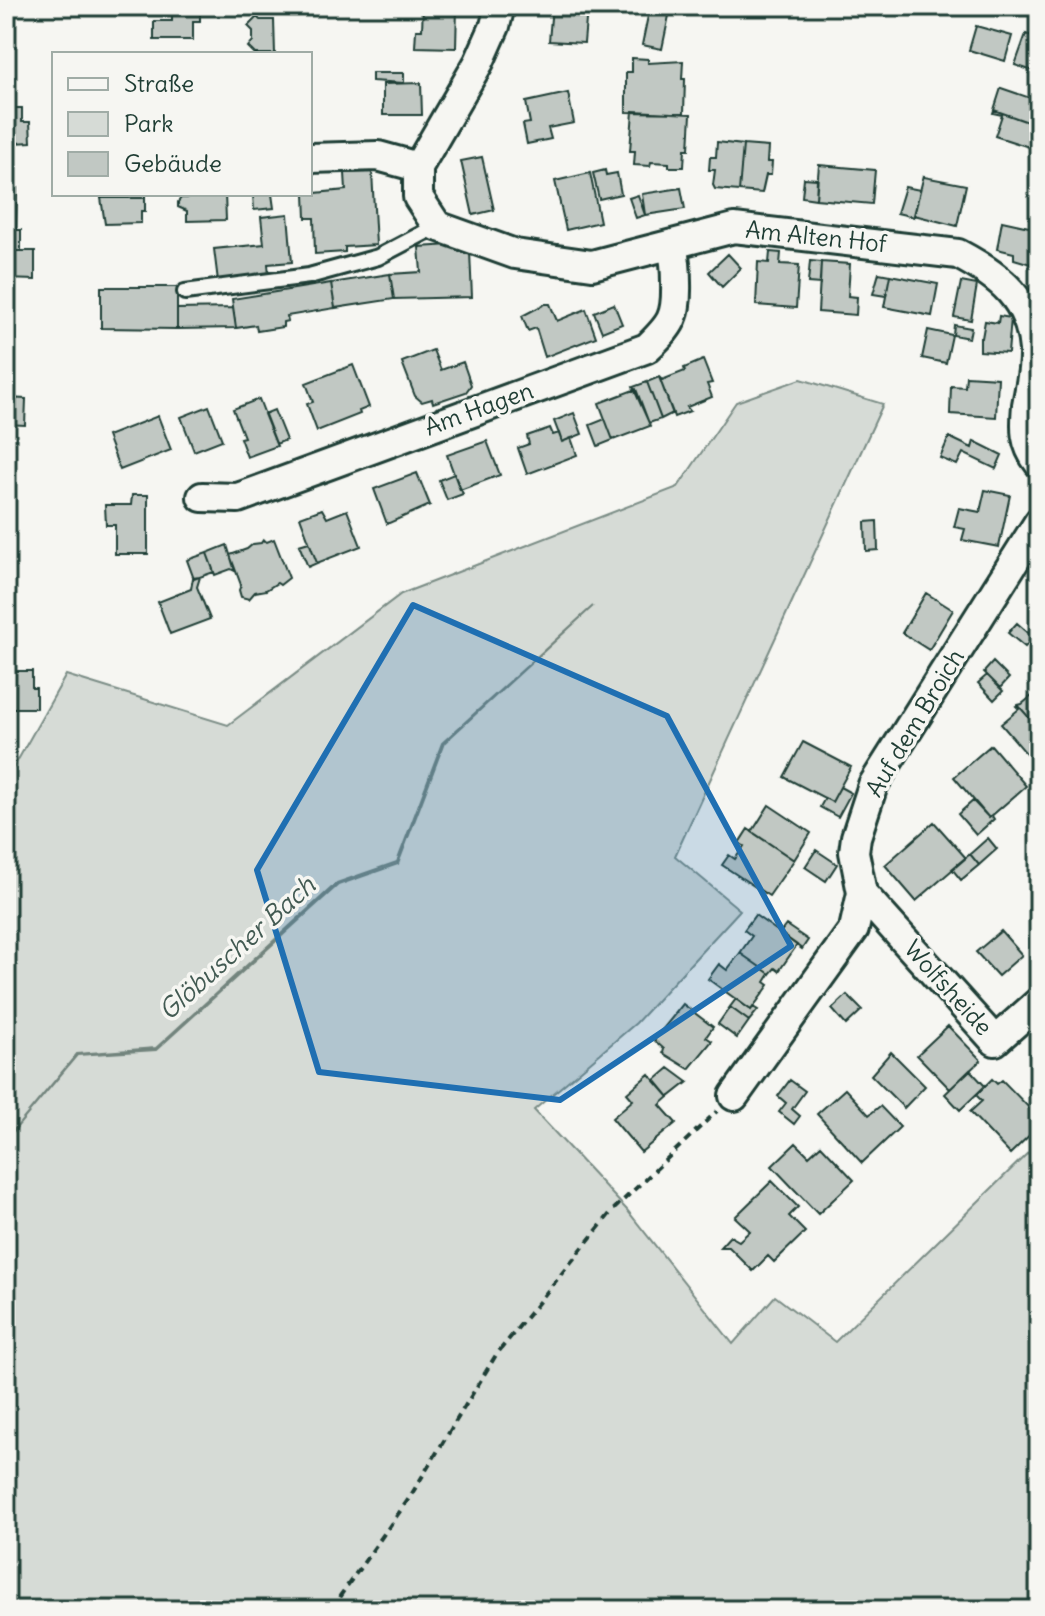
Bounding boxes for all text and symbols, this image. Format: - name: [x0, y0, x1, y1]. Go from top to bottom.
- legend: [52, 52, 312, 196]
- text: Straße: [124, 68, 194, 98]
- text: Park: [124, 108, 174, 138]
- text: Gebäude: [124, 148, 222, 178]
- street label: Am Alten Hof: [744, 214, 889, 258]
- street label: Am Hagen: [420, 375, 537, 442]
- street label: Auf dem Broich: [858, 643, 970, 802]
- water label: Glöbuscher Bach: [151, 868, 323, 1027]
- street label: Wolfsheide: [898, 934, 999, 1041]

